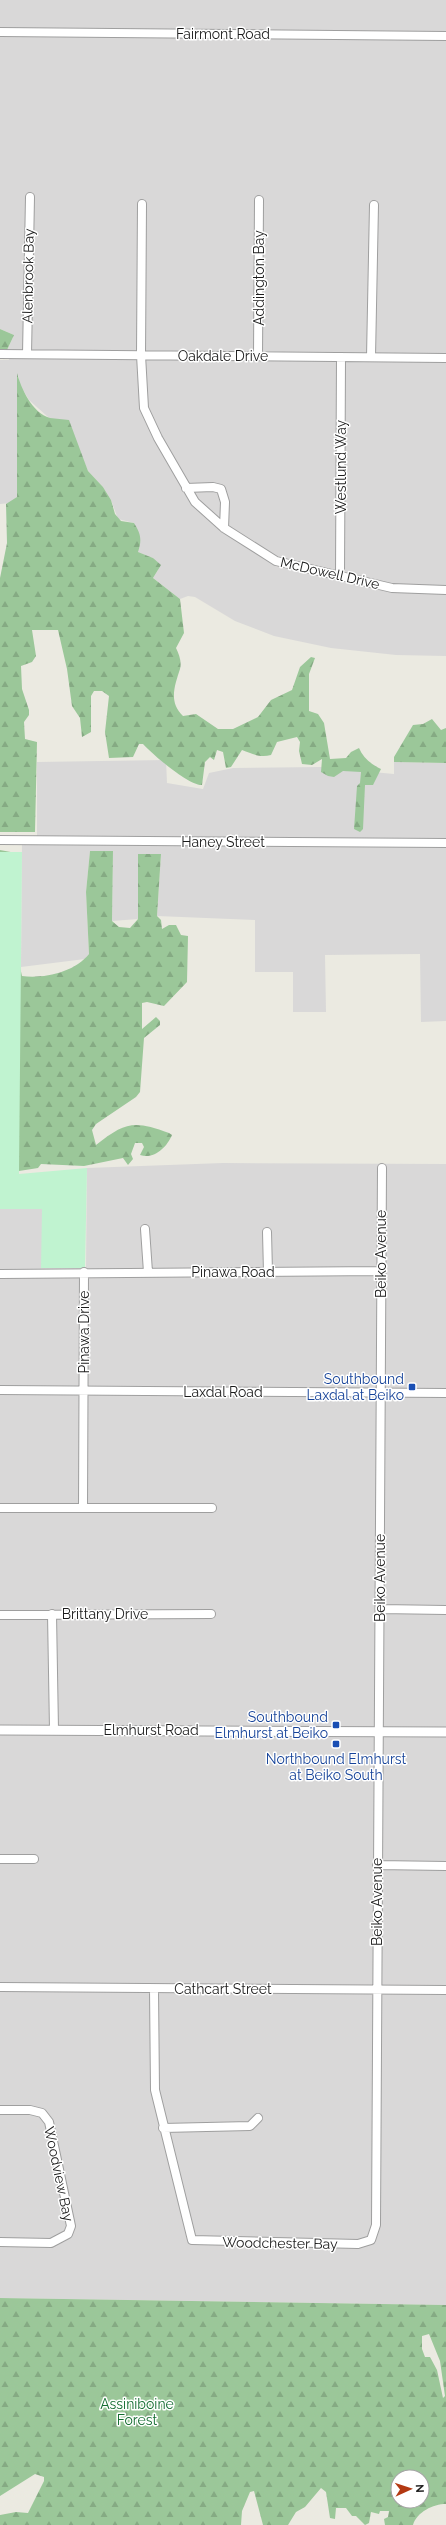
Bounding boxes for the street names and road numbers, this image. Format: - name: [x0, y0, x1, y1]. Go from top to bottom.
- street label: Fairmont Road: [176, 26, 270, 42]
- street label: Alenbrook Bay: [19, 228, 37, 324]
- street label: Addington Bay: [251, 230, 267, 326]
- street label: Oakdale Drive: [178, 348, 268, 364]
- street label: Westlund Way: [333, 419, 349, 514]
- street label: McDowell Drive: [279, 554, 381, 592]
- street label: Haney Street: [181, 834, 265, 850]
- street label: Beiko Avenue: [373, 1210, 389, 1298]
- street label: Pinawa Road: [191, 1264, 275, 1280]
- street label: Pinawa Drive: [76, 1290, 92, 1374]
- street label: Laxdal Road: [183, 1384, 263, 1400]
- street label: Beiko Avenue: [372, 1534, 388, 1622]
- street label: Brittany Drive: [62, 1606, 148, 1622]
- street label: Elmhurst Road: [103, 1722, 199, 1738]
- street label: Beiko Avenue: [369, 1858, 385, 1946]
- street label: Cathcart Street: [174, 1981, 272, 1997]
- street label: Woodview Bay: [41, 2125, 77, 2223]
- street label: Woodchester Bay: [222, 2234, 338, 2252]

